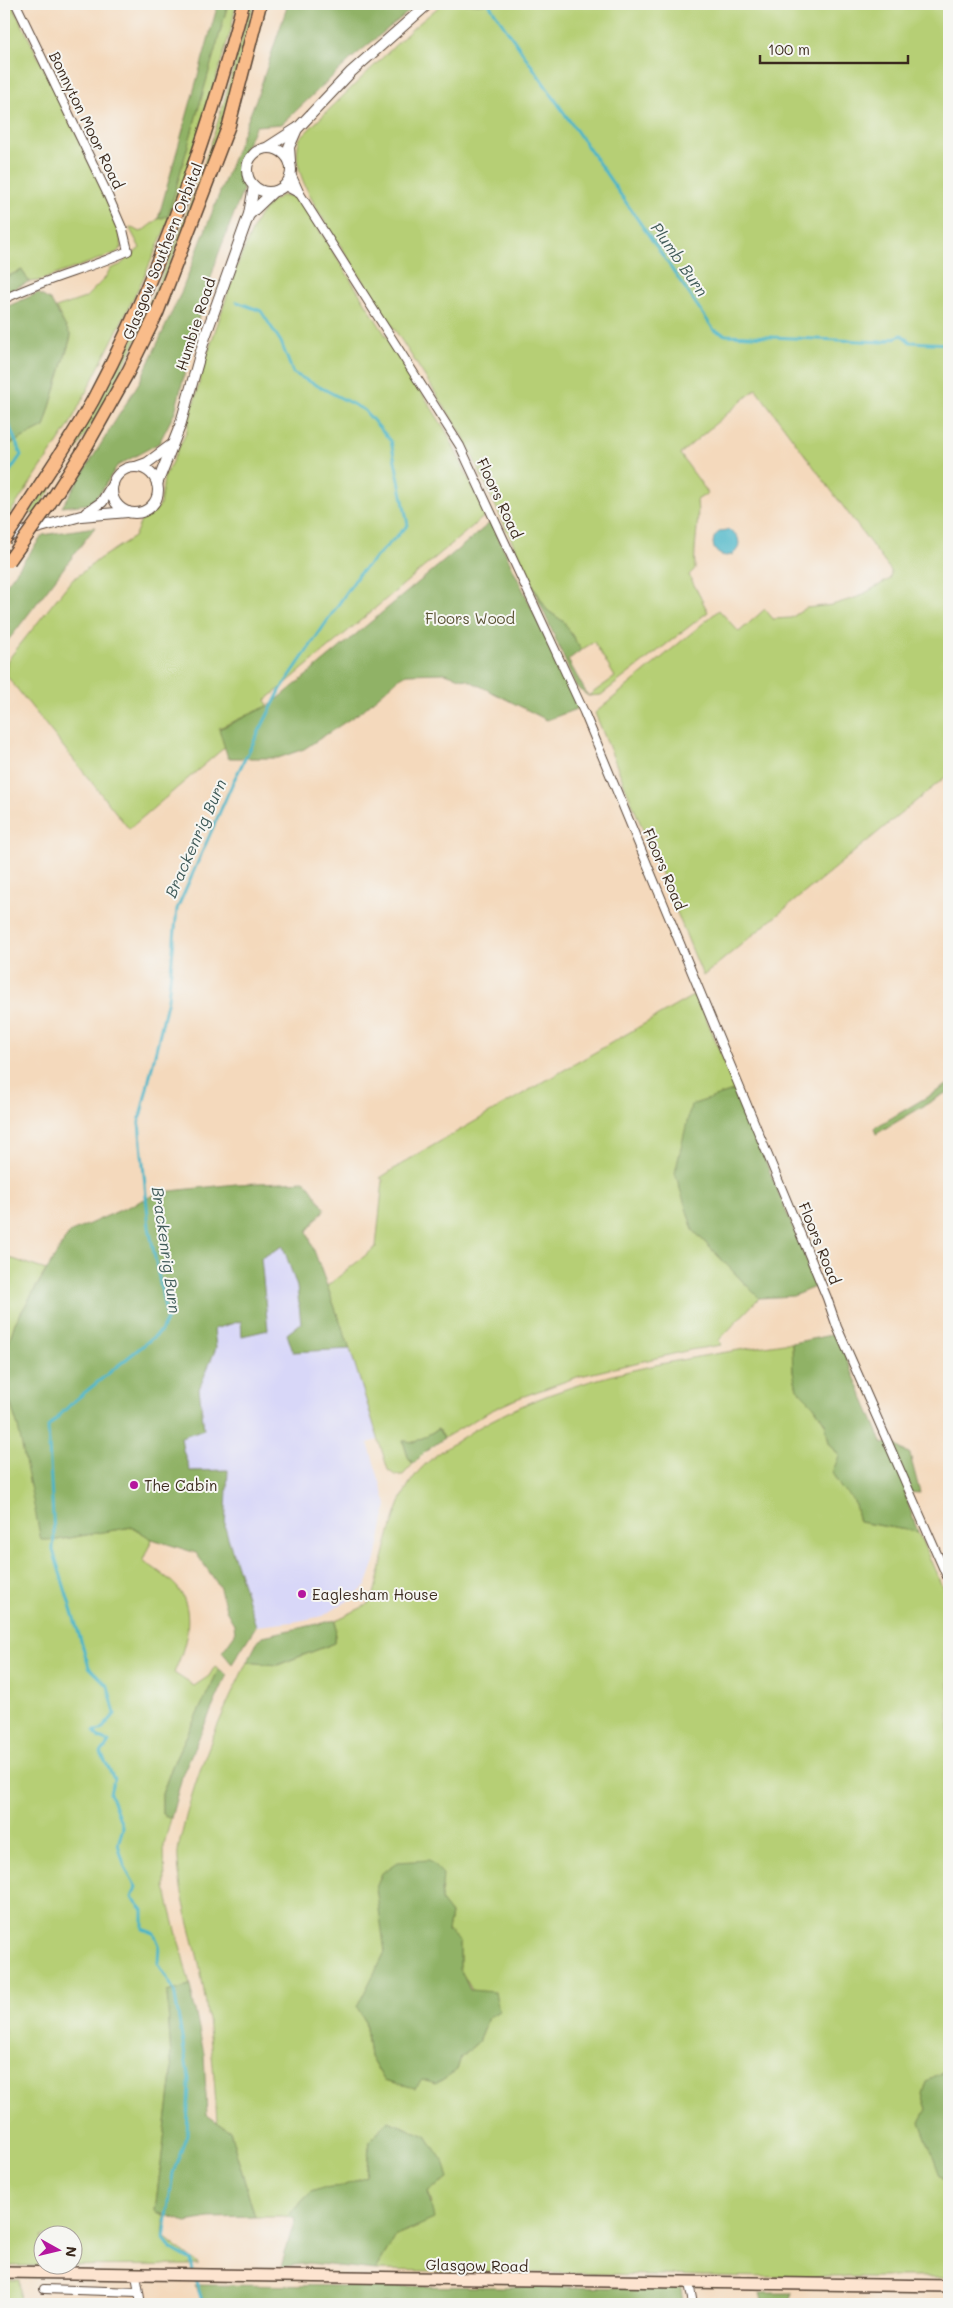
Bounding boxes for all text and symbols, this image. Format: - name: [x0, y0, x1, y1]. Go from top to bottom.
- scale bar: [760, 32, 908, 64]
- text: 100 m: [768, 39, 810, 59]
- street label: Bonnyton Moor Road: [45, 48, 129, 192]
- street label: Glasgow Southern Orbital: [117, 159, 207, 343]
- water label: Plumb Burn: [647, 218, 713, 300]
- street label: Humbie Road: [171, 275, 219, 373]
- street label: Floors Road: [473, 454, 527, 542]
- park label: Floors Wood: [425, 608, 515, 628]
- water label: Brackenrig Burn: [159, 775, 231, 901]
- street label: Floors Road: [639, 825, 691, 913]
- water label: Brackenrig Burn: [148, 1185, 186, 1315]
- street label: Floors Road: [794, 1199, 846, 1287]
- place label: The Cabin: [144, 1475, 217, 1495]
- marker: The Cabin: [128, 1479, 140, 1491]
- place label: Eaglesham House: [312, 1584, 438, 1604]
- marker: Eaglesham House: [296, 1588, 308, 1600]
- north arrow: [32, 2226, 82, 2276]
- text: N: [61, 2245, 82, 2258]
- street label: Glasgow Road: [425, 2254, 529, 2276]

